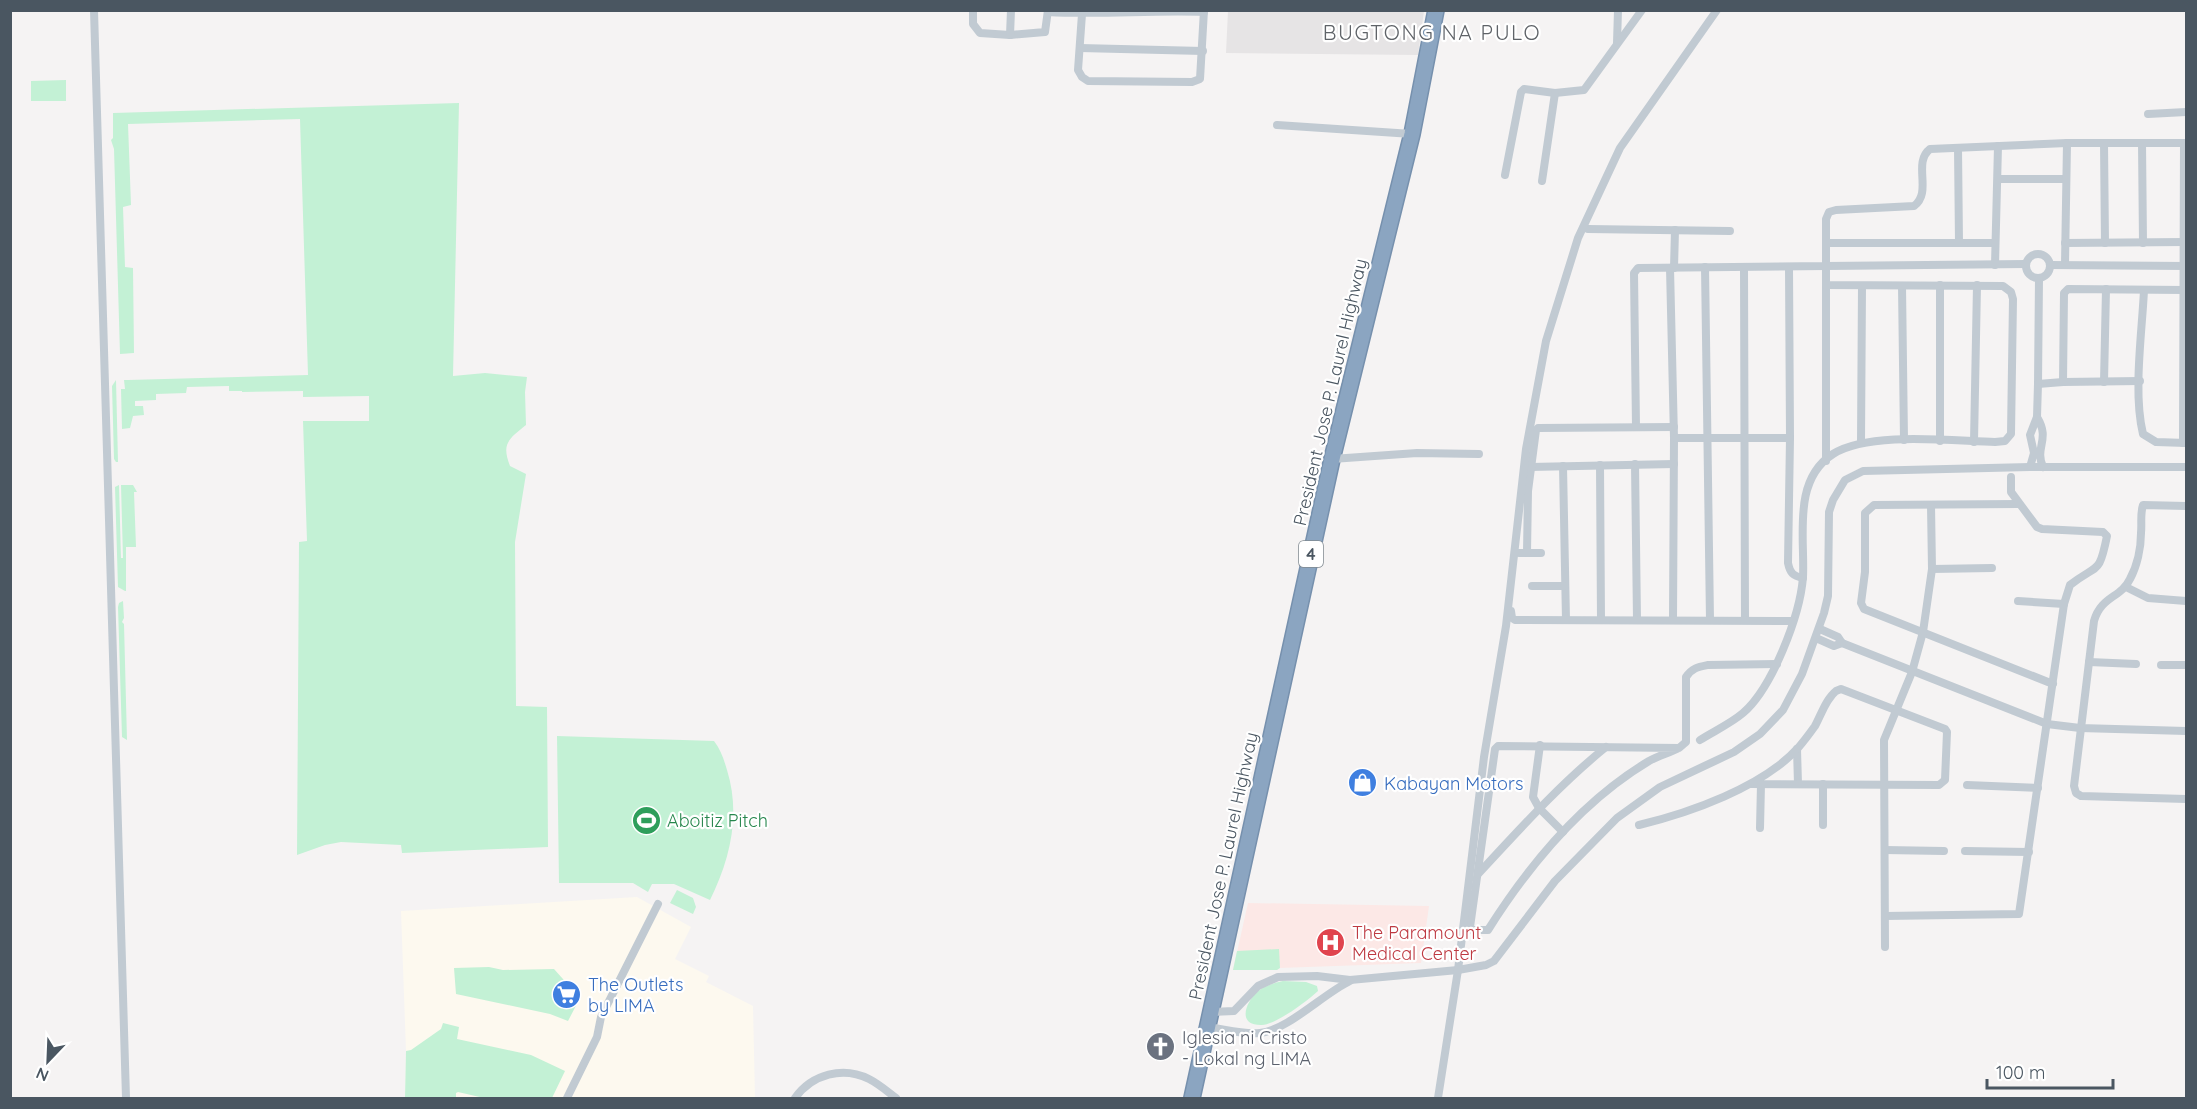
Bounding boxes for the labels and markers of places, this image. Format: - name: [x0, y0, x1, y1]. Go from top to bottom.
- shop icon: Kabayan Motors: [1347, 767, 1379, 799]
- place label: Kabayan Motors: [1384, 772, 1523, 795]
- sports icon: Aboitiz Pitch: [630, 804, 662, 836]
- place label: Aboitiz Pitch: [667, 809, 768, 832]
- place label: The Paramount Medical Center: [1352, 921, 1481, 965]
- hospital icon: The Paramount Medical Center: [1315, 926, 1347, 958]
- place label: The Outlets by LIMA: [588, 973, 683, 1017]
- supermarket icon: The Outlets by LIMA: [551, 978, 583, 1010]
- place label: Iglesia ni Cristo - Lokal ng LIMA: [1182, 1026, 1311, 1070]
- church icon: Iglesia ni Cristo - Lokal ng LIMA: [1145, 1031, 1177, 1063]

